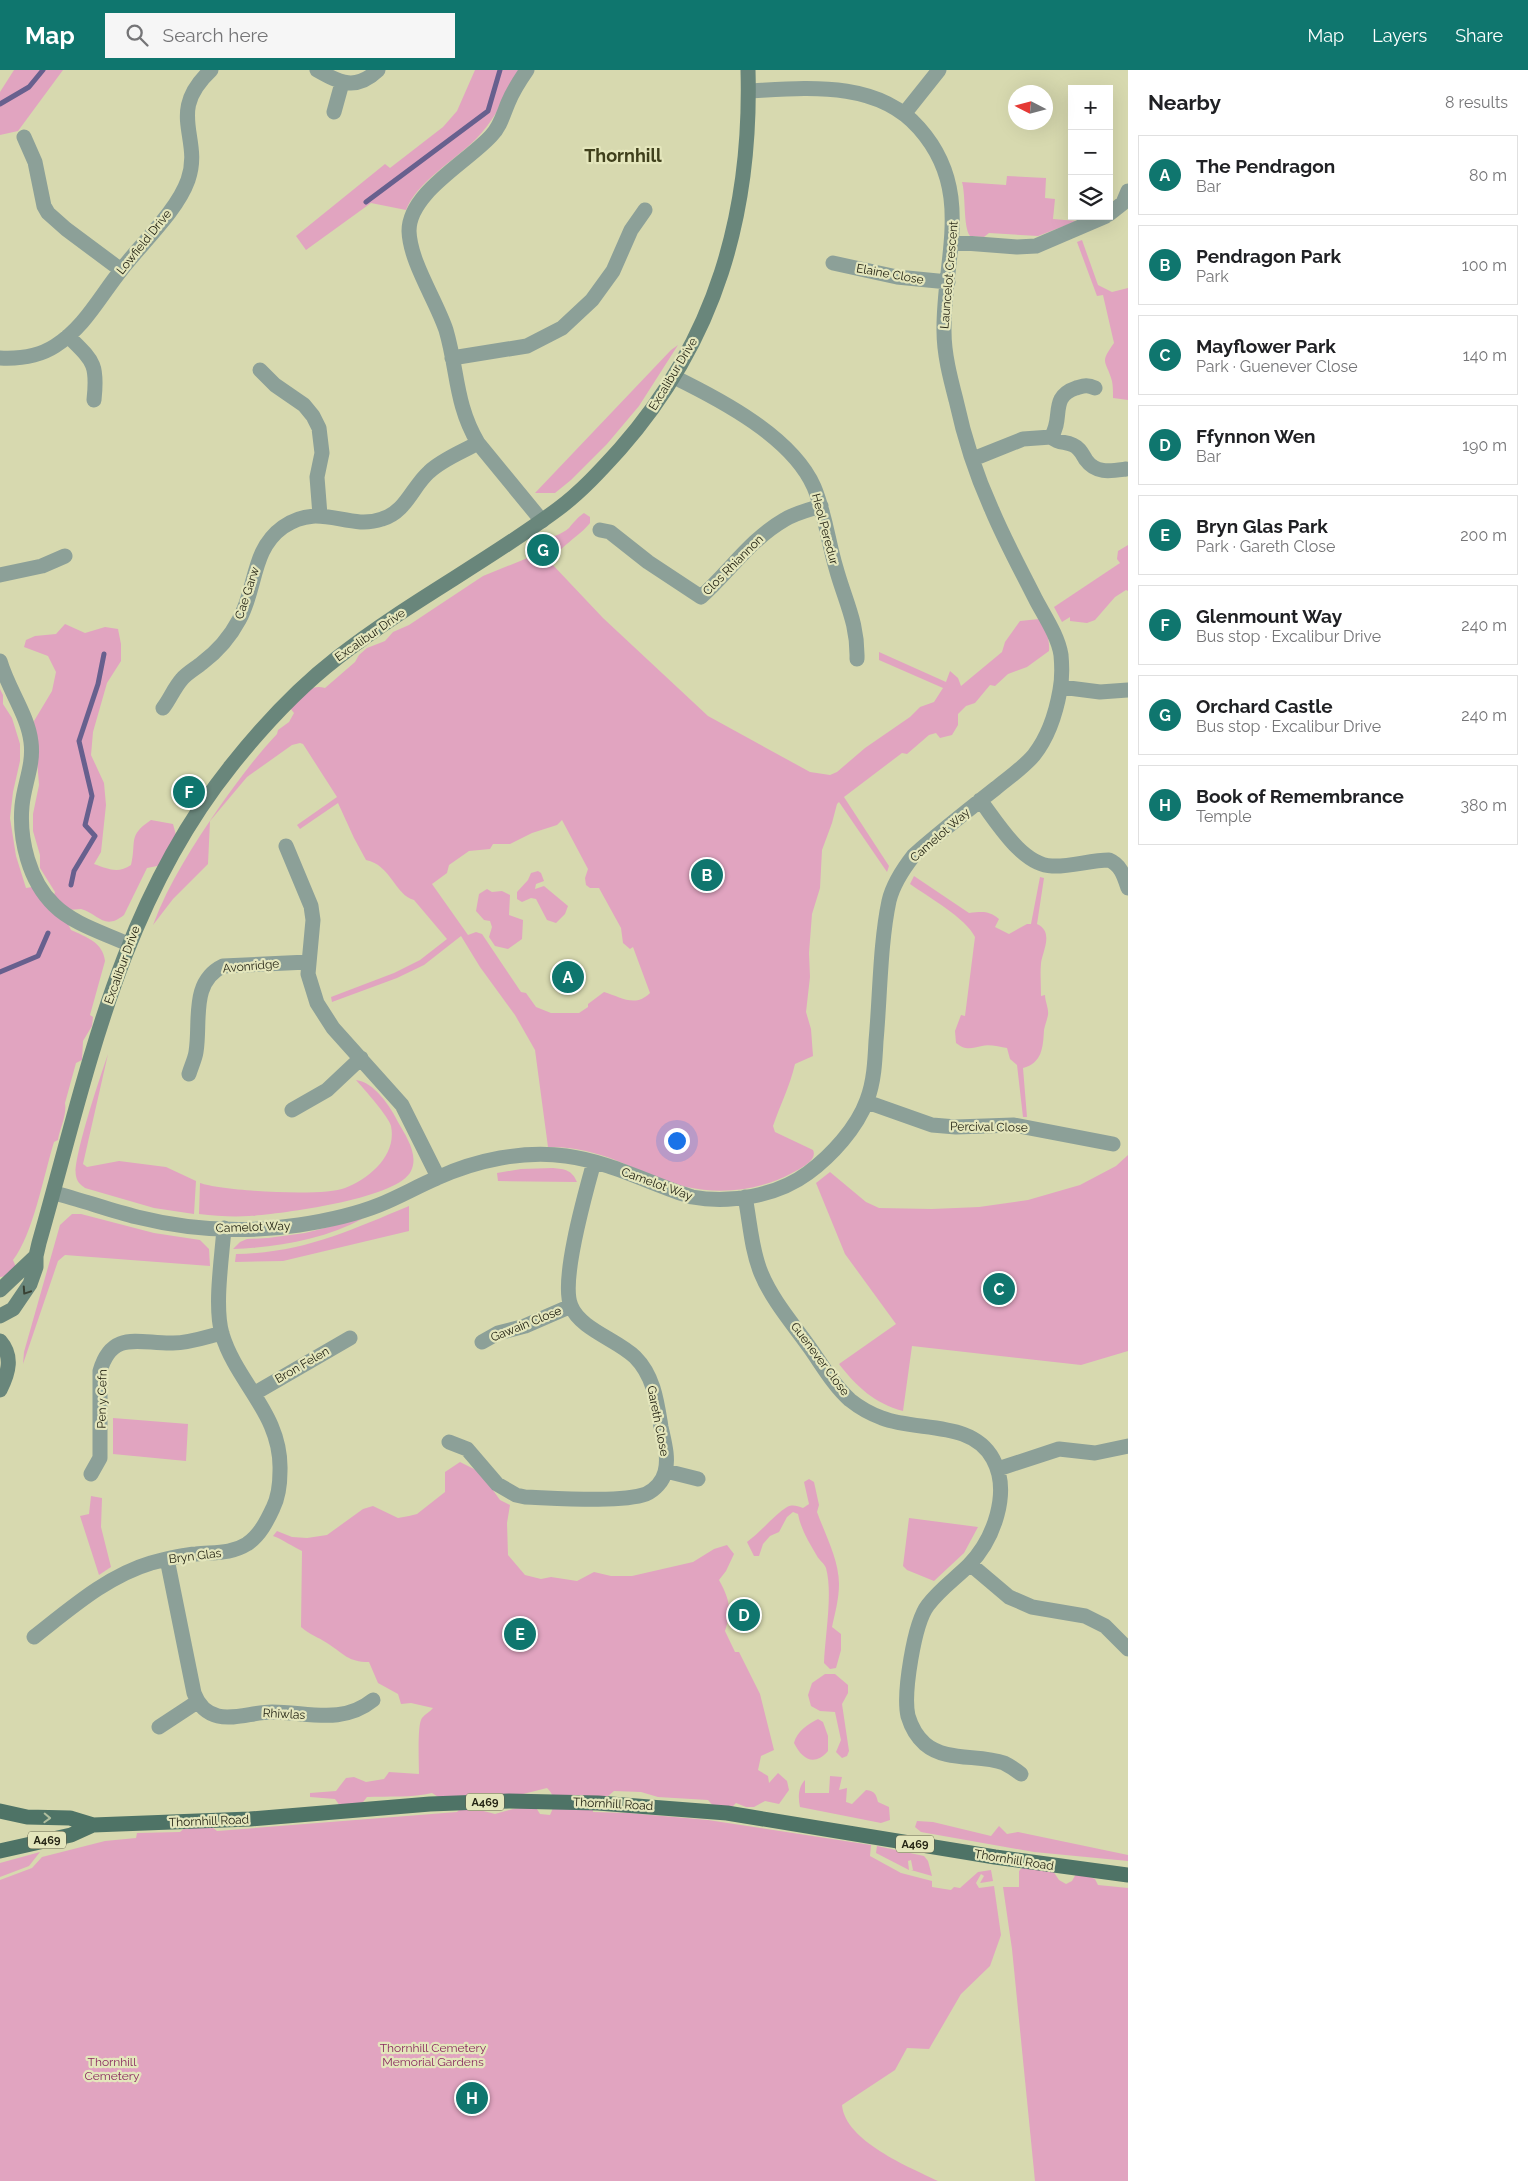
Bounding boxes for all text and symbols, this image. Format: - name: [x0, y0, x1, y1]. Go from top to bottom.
- search box: [105, 13, 455, 58]
- text: Map: [25, 21, 75, 50]
- icon: search: [123, 21, 151, 49]
- text: Search here: [163, 24, 268, 46]
- text: Map: [1308, 25, 1344, 46]
- text: Layers: [1372, 25, 1427, 46]
- text: Share: [1455, 25, 1503, 46]
- north arrow: [1008, 85, 1053, 130]
- map controls: [1068, 85, 1113, 220]
- button: +: [1068, 85, 1113, 130]
- text: Nearby: [1148, 90, 1221, 115]
- text: 8 results: [1445, 93, 1508, 112]
- button: −: [1068, 130, 1113, 175]
- district label: Thornhill: [584, 145, 662, 166]
- text: The Pendragon: [1196, 155, 1335, 177]
- text: A: [1160, 166, 1170, 185]
- text: 80 m: [1469, 166, 1507, 185]
- button: layers: [1068, 175, 1113, 220]
- text: Bar: [1196, 177, 1221, 196]
- street label: Lowfield Drive: [114, 207, 174, 277]
- street label: Launcelot Crescent: [937, 220, 961, 330]
- text: Pendragon Park: [1196, 245, 1341, 267]
- text: B: [1160, 256, 1170, 275]
- text: 100 m: [1462, 256, 1507, 275]
- street label: Elaine Close: [855, 261, 925, 287]
- text: Park: [1196, 267, 1229, 286]
- street label: Excalibur Drive: [646, 335, 700, 413]
- text: Mayflower Park: [1196, 335, 1336, 357]
- text: C: [1160, 346, 1170, 365]
- text: 140 m: [1463, 346, 1507, 365]
- text: Park · Guenever Close: [1196, 357, 1358, 376]
- text: Ffynnon Wen: [1196, 425, 1316, 447]
- text: D: [1159, 436, 1171, 455]
- text: 190 m: [1462, 436, 1507, 455]
- text: Bar: [1196, 447, 1221, 466]
- street label: Heol Peredur: [809, 492, 841, 567]
- text: Bryn Glas Park: [1196, 515, 1328, 537]
- text: E: [1160, 526, 1170, 545]
- text: 200 m: [1460, 526, 1507, 545]
- pin: G: [527, 531, 559, 569]
- street label: Clos Rhiannon: [700, 532, 766, 598]
- text: Park · Gareth Close: [1196, 537, 1335, 556]
- street label: Cae Garw: [232, 565, 262, 621]
- text: Glenmount Way: [1196, 605, 1342, 627]
- street label: Excalibur Drive: [332, 606, 408, 664]
- text: F: [1160, 616, 1170, 635]
- text: 240 m: [1461, 616, 1507, 635]
- text: Bus stop · Excalibur Drive: [1196, 627, 1381, 646]
- text: Orchard Castle: [1196, 695, 1333, 717]
- text: G: [1159, 706, 1171, 725]
- text: 240 m: [1461, 706, 1507, 725]
- text: Bus stop · Excalibur Drive: [1196, 717, 1381, 736]
- pin: F: [173, 773, 205, 811]
- text: Book of Remembrance: [1196, 785, 1404, 807]
- text: H: [1159, 796, 1171, 815]
- text: 380 m: [1460, 796, 1507, 815]
- street label: Camelot Way: [907, 805, 973, 865]
- text: Temple: [1196, 807, 1252, 826]
- pin: B: [691, 856, 723, 894]
- street label: Excalibur Drive: [101, 924, 143, 1006]
- street label: Avonridge: [222, 957, 280, 975]
- pin: A: [552, 958, 584, 996]
- street label: Percival Close: [950, 1119, 1028, 1135]
- your location: [664, 1128, 690, 1154]
- street label: Camelot Way: [620, 1165, 695, 1204]
- street label: Camelot Way: [215, 1219, 291, 1235]
- pin: C: [983, 1270, 1015, 1308]
- one-way arrow: [23, 1285, 32, 1294]
- street label: Gawain Close: [488, 1303, 564, 1345]
- street label: Guenever Close: [788, 1320, 852, 1398]
- street label: Bron Felen: [272, 1344, 332, 1386]
- street label: Pen y Cefn: [94, 1369, 110, 1429]
- street label: Gareth Close: [644, 1384, 672, 1458]
- street label: Bryn Glas: [168, 1546, 222, 1566]
- pin: D: [728, 1596, 760, 1634]
- pin: E: [504, 1615, 536, 1653]
- street label: Rhiwlas: [262, 1706, 306, 1722]
- road number: A469: [466, 1794, 504, 1810]
- street label: Thornhill Road: [573, 1795, 653, 1813]
- one-way arrow: [43, 1813, 51, 1823]
- street label: Thornhill Road: [169, 1813, 249, 1829]
- road number: A469: [28, 1832, 66, 1848]
- road number: A469: [896, 1836, 934, 1852]
- street label: Thornhill Road: [973, 1847, 1055, 1873]
- park label: Thornhill Cemetery Memorial Gardens: [380, 2041, 487, 2069]
- park label: Thornhill Cemetery: [85, 2055, 140, 2083]
- pin: H: [456, 2079, 488, 2117]

